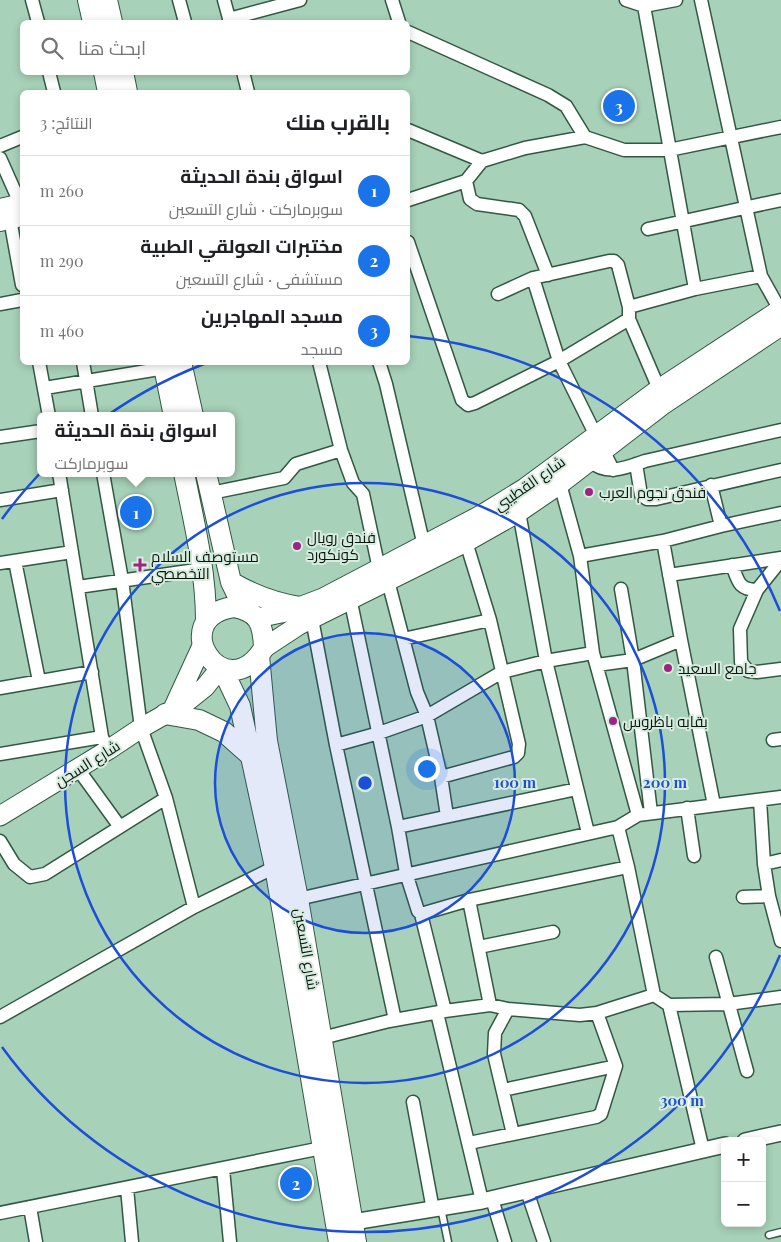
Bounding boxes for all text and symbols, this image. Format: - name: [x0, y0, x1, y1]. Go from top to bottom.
- search box: [20, 20, 410, 75]
- icon: search: [38, 34, 66, 62]
- text: ابحث هنا: [78, 34, 146, 60]
- pin: 3: [603, 87, 635, 125]
- text: بالقرب منك: [286, 107, 390, 135]
- text: النتائج: 3: [40, 112, 93, 133]
- text: اسواق بندة الحديثة: [180, 162, 343, 188]
- text: 260 m: [40, 180, 84, 201]
- text: 1: [371, 180, 377, 201]
- text: سوبرماركت · شارع التسعين: [169, 198, 343, 219]
- text: مختبرات العولقي الطبية: [140, 232, 343, 258]
- text: 290 m: [40, 250, 84, 271]
- text: 2: [370, 250, 378, 271]
- text: مستشفى · شارع التسعين: [176, 268, 343, 289]
- text: مسجد المهاجرين: [201, 302, 343, 328]
- text: 460 m: [40, 320, 84, 341]
- text: 3: [370, 320, 378, 341]
- text: مسجد: [301, 338, 343, 359]
- popup: [37, 412, 235, 477]
- text: اسواق بندة الحديثة: [55, 416, 217, 442]
- street label: شارع القطيبي: [489, 451, 570, 517]
- text: سوبرماركت: [55, 452, 128, 473]
- place label: فندق نجوم العرب: [599, 482, 706, 503]
- marker: فندق نجوم العرب: [583, 486, 595, 498]
- pin: 1: [120, 493, 152, 531]
- place label: فندق رويال كونكورد: [307, 527, 376, 564]
- marker: فندق رويال كونكورد: [291, 540, 303, 552]
- place label: مستوصف السلام التخصصي: [151, 546, 259, 586]
- marker: مستوصف السلام التخصصي: [133, 558, 147, 572]
- place label: جامع السعيد: [678, 658, 757, 680]
- marker: جامع السعيد: [662, 662, 674, 674]
- place label: بقابه باظروس: [623, 711, 708, 732]
- marker: بقابه باظروس: [607, 715, 619, 727]
- street label: شارع السجن: [51, 735, 124, 793]
- your location: [414, 756, 440, 782]
- text: 100 m: [494, 772, 537, 792]
- text: 200 m: [643, 772, 688, 792]
- centre of rings: [356, 774, 374, 792]
- street label: شارع التسعين: [288, 907, 324, 992]
- text: 300 m: [660, 1090, 704, 1110]
- map controls: [721, 1137, 766, 1227]
- button: +: [721, 1137, 766, 1182]
- pin: 2: [280, 1164, 312, 1202]
- button: −: [721, 1182, 766, 1227]

